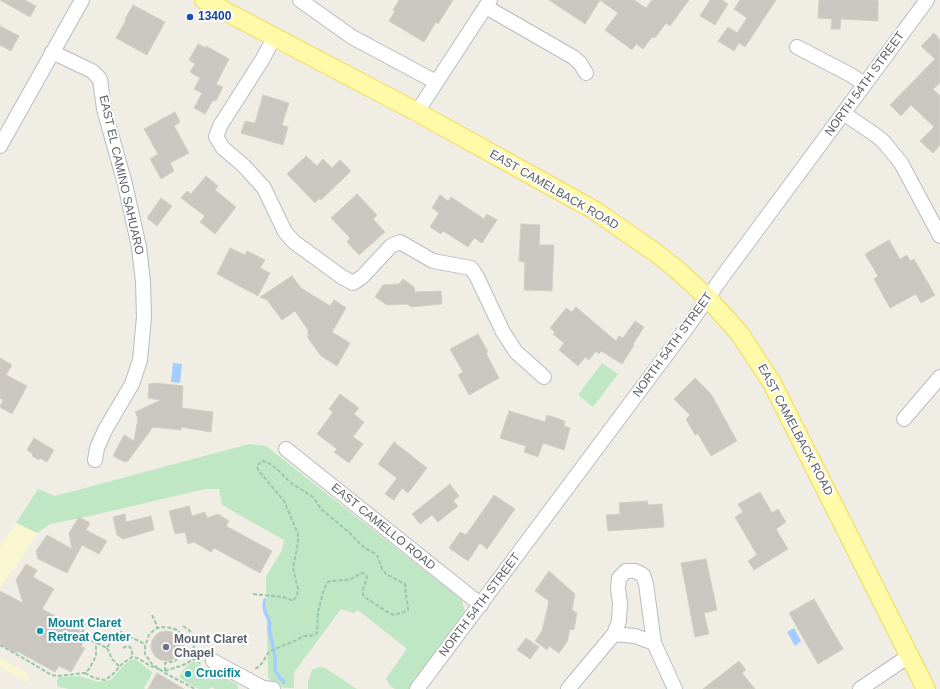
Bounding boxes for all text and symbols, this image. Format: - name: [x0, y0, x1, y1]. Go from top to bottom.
- place label: 13400: [198, 10, 231, 24]
- marker: 13400: [185, 12, 195, 22]
- street label: NORTH 54TH STREET: [822, 29, 908, 139]
- street label: EAST EL CAMINO SAHUARO: [96, 94, 146, 256]
- street label: EAST CAMELBACK ROAD: [487, 147, 621, 233]
- street label: NORTH 54TH STREET: [630, 290, 716, 400]
- street label: EAST CAMELBACK ROAD: [754, 362, 836, 498]
- street label: EAST CAMELLO ROAD: [328, 480, 438, 574]
- street label: NORTH 54TH STREET: [436, 550, 524, 660]
- place label: Mount Claret Retreat Center: [48, 617, 131, 645]
- marker: Mount Claret Retreat Center: [35, 626, 45, 636]
- place label: Mount Claret Chapel: [174, 633, 247, 661]
- marker: Mount Claret Chapel: [161, 642, 171, 652]
- place label: Crucifix: [196, 667, 241, 681]
- marker: Crucifix: [183, 669, 193, 679]

